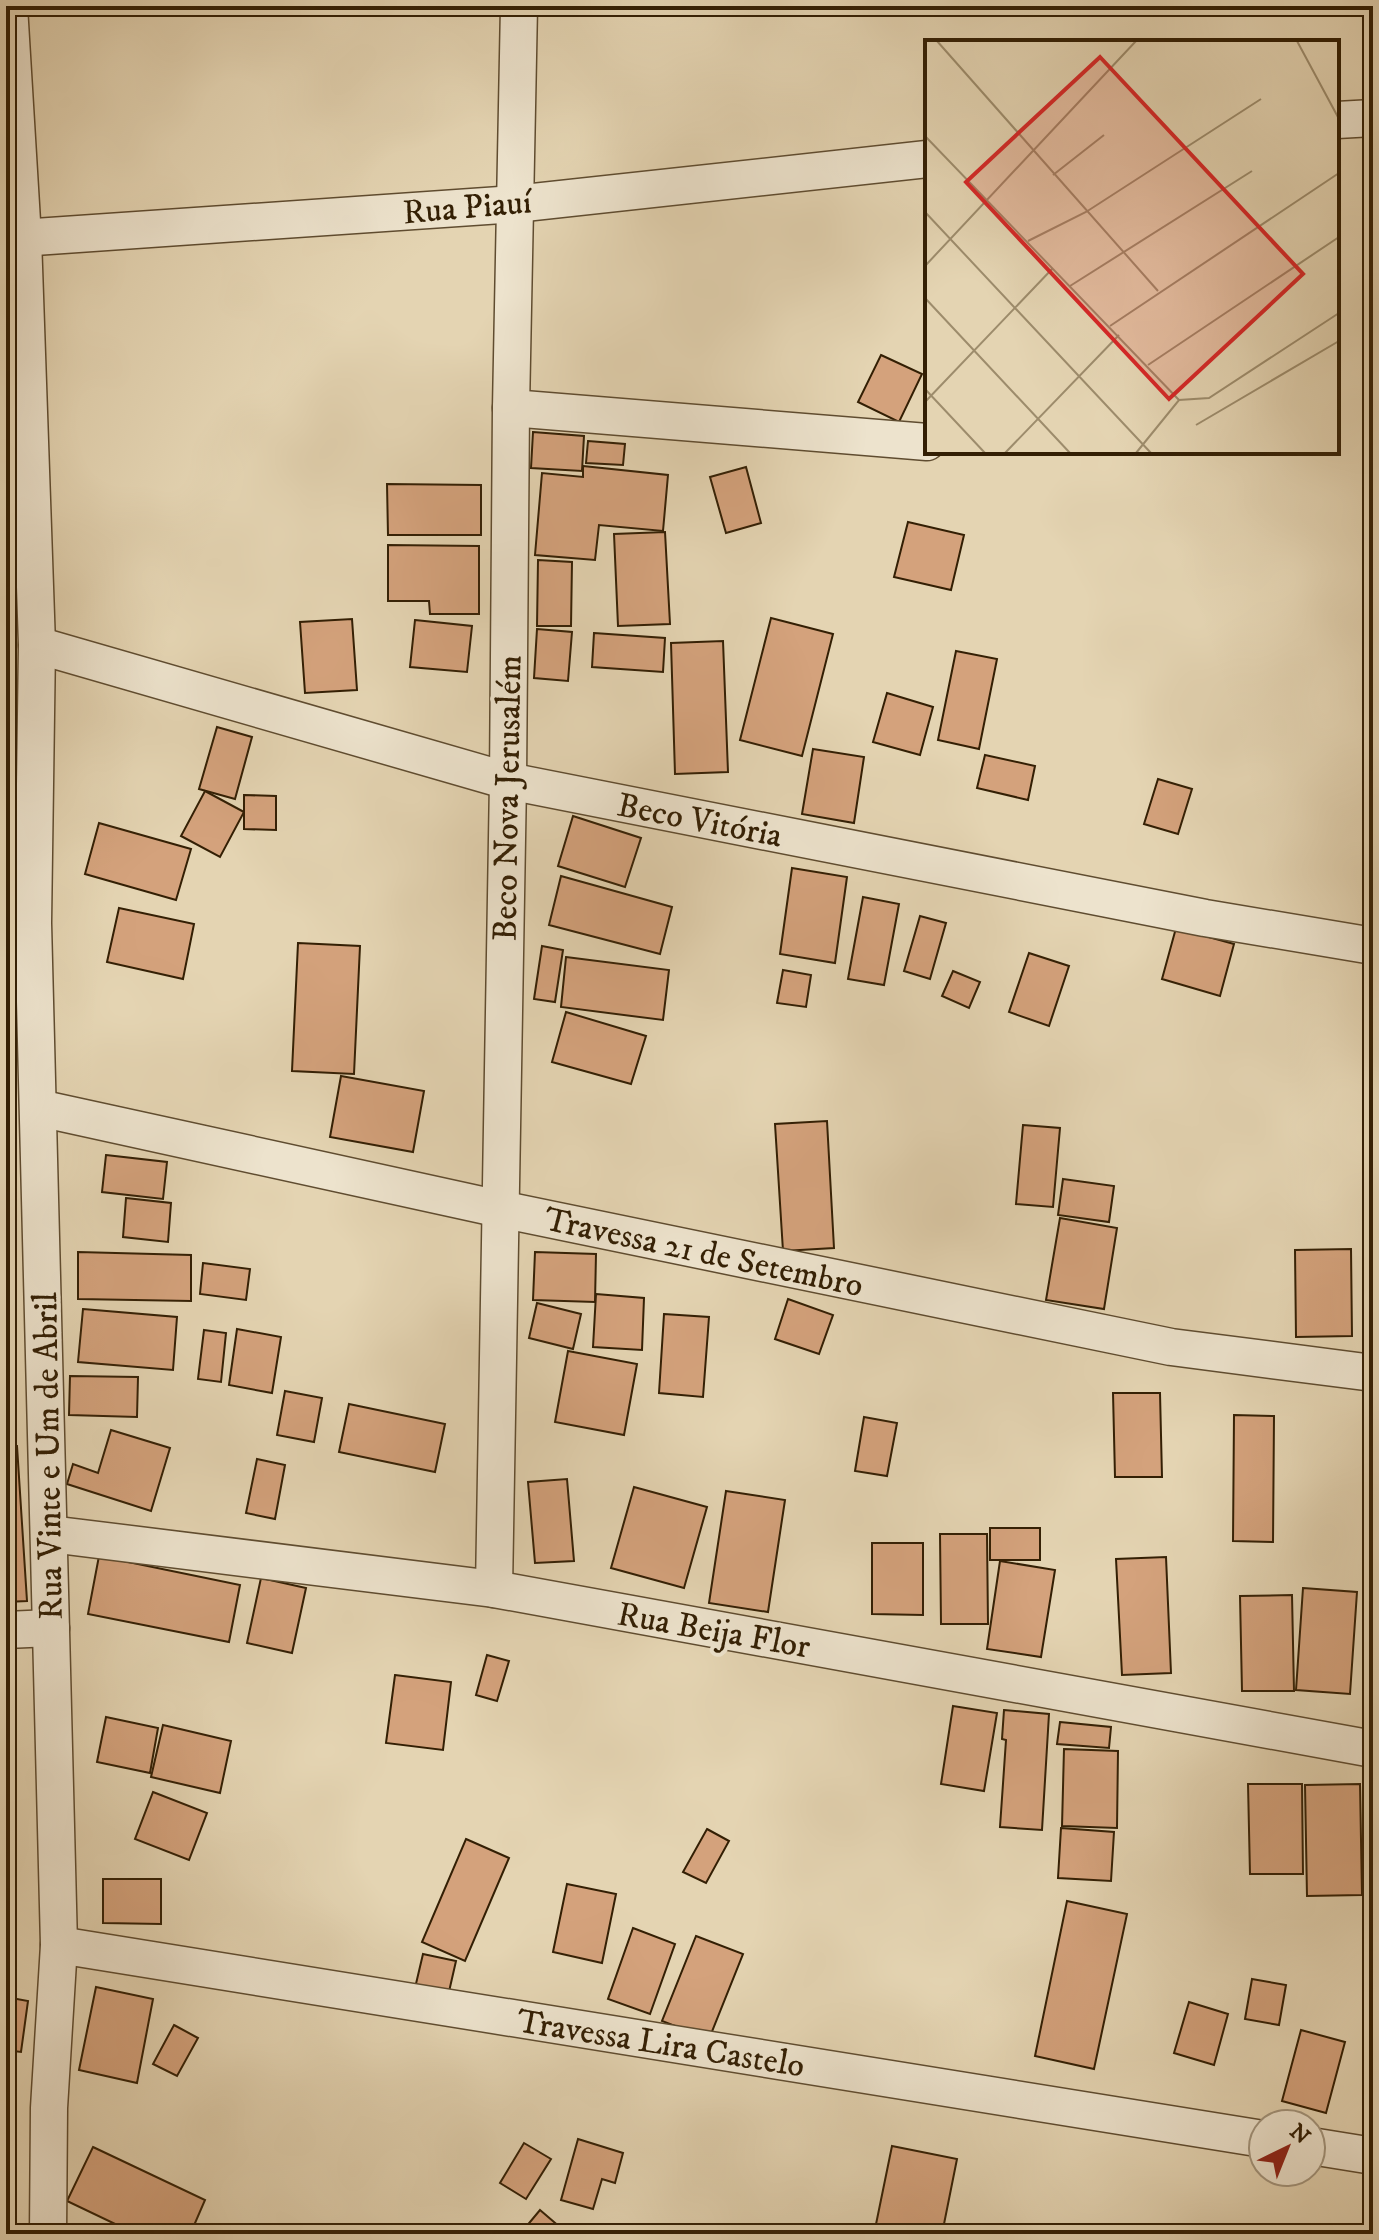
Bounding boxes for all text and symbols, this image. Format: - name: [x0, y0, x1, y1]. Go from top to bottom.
- inset map: [925, 40, 1339, 454]
- street label: Rua Piauí: [401, 181, 535, 235]
- street label: Beco Nova Jerusalém: [485, 655, 531, 941]
- street label: Beco Vitória: [614, 784, 786, 858]
- street label: Travessa 21 de Setembro: [540, 1199, 867, 1307]
- street label: Rua Vinte e Um de Abril: [25, 1291, 73, 1620]
- street label: Rua Beija Flor: [614, 1593, 814, 1669]
- street label: Travessa Lira Castelo: [514, 2001, 807, 2087]
- north arrow: [1247, 2108, 1327, 2188]
- text: N: [1284, 2118, 1315, 2151]

